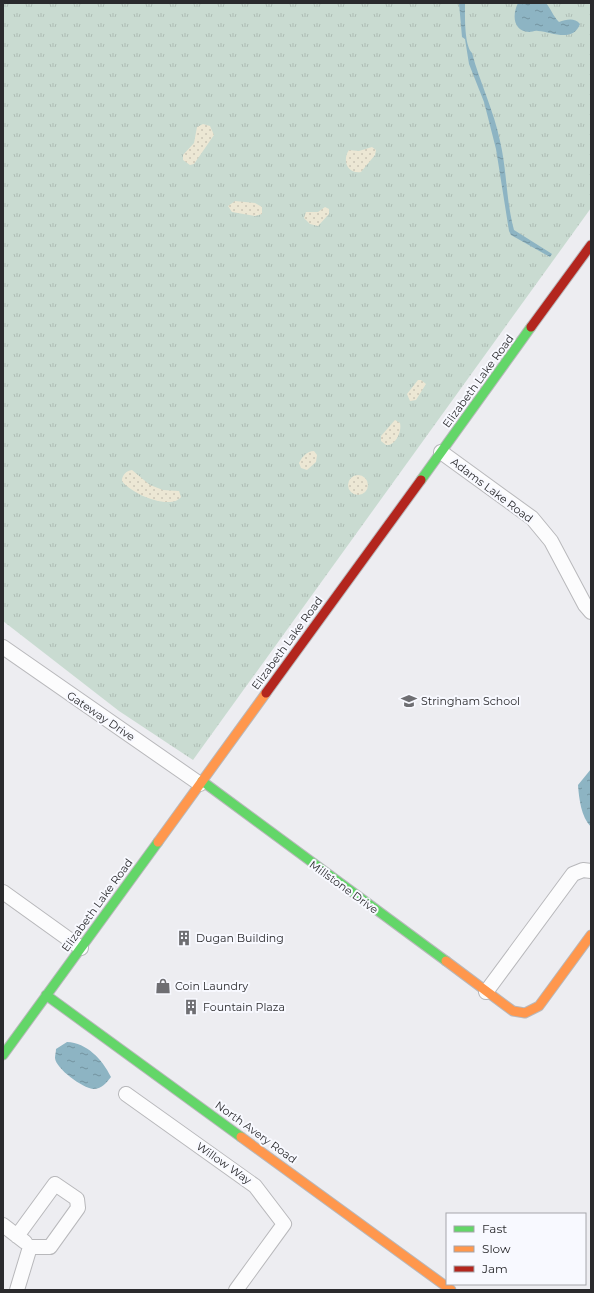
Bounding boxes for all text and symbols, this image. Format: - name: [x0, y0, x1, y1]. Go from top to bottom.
- street label: Elizabeth Lake Road: [439, 332, 517, 430]
- street label: Adams Lake Road: [448, 455, 536, 525]
- street label: Elizabeth Lake Road: [248, 594, 326, 692]
- street label: Gateway Drive: [64, 688, 138, 744]
- school or university icon: Stringham School: [400, 692, 418, 710]
- place label: Stringham School: [421, 694, 520, 708]
- street label: Elizabeth Lake Road: [58, 856, 136, 954]
- street label: Millstone Drive: [307, 857, 381, 917]
- building icon: Dugan Building: [175, 929, 193, 947]
- place label: Dugan Building: [196, 931, 284, 945]
- shop icon: Coin Laundry: [154, 977, 172, 995]
- place label: Coin Laundry: [175, 979, 248, 993]
- building icon: Fountain Plaza: [182, 998, 200, 1016]
- place label: Fountain Plaza: [203, 1000, 285, 1014]
- street label: North Avery Road: [213, 1098, 299, 1166]
- street label: Willow Way: [194, 1139, 254, 1187]
- legend: [446, 1213, 586, 1285]
- text: Fast: [482, 1221, 507, 1236]
- text: Slow: [482, 1241, 511, 1256]
- text: Jam: [481, 1261, 508, 1276]

